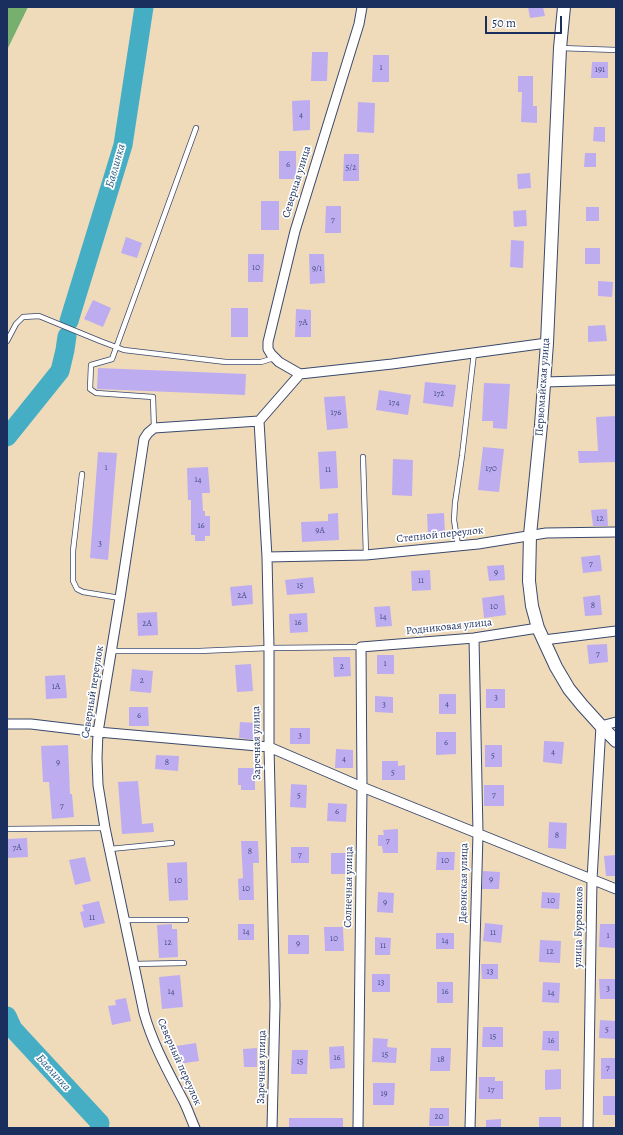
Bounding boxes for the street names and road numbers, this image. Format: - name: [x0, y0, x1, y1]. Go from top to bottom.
- street label: Северная улица: [280, 144, 314, 220]
- street label: Первомайская улица: [533, 337, 553, 437]
- street label: Степной переулок: [396, 524, 484, 546]
- street label: Родниковая улица: [405, 616, 493, 638]
- street label: Северный переулок: [79, 645, 107, 739]
- street label: Заречная улица: [250, 706, 264, 780]
- street label: Девонская улица: [457, 843, 471, 923]
- street label: Солнечная улица: [342, 846, 356, 928]
- street label: улица Буровиков: [572, 886, 586, 968]
- street label: Северный переулок: [154, 1016, 204, 1108]
- street label: Заречная улица: [255, 1030, 269, 1104]

